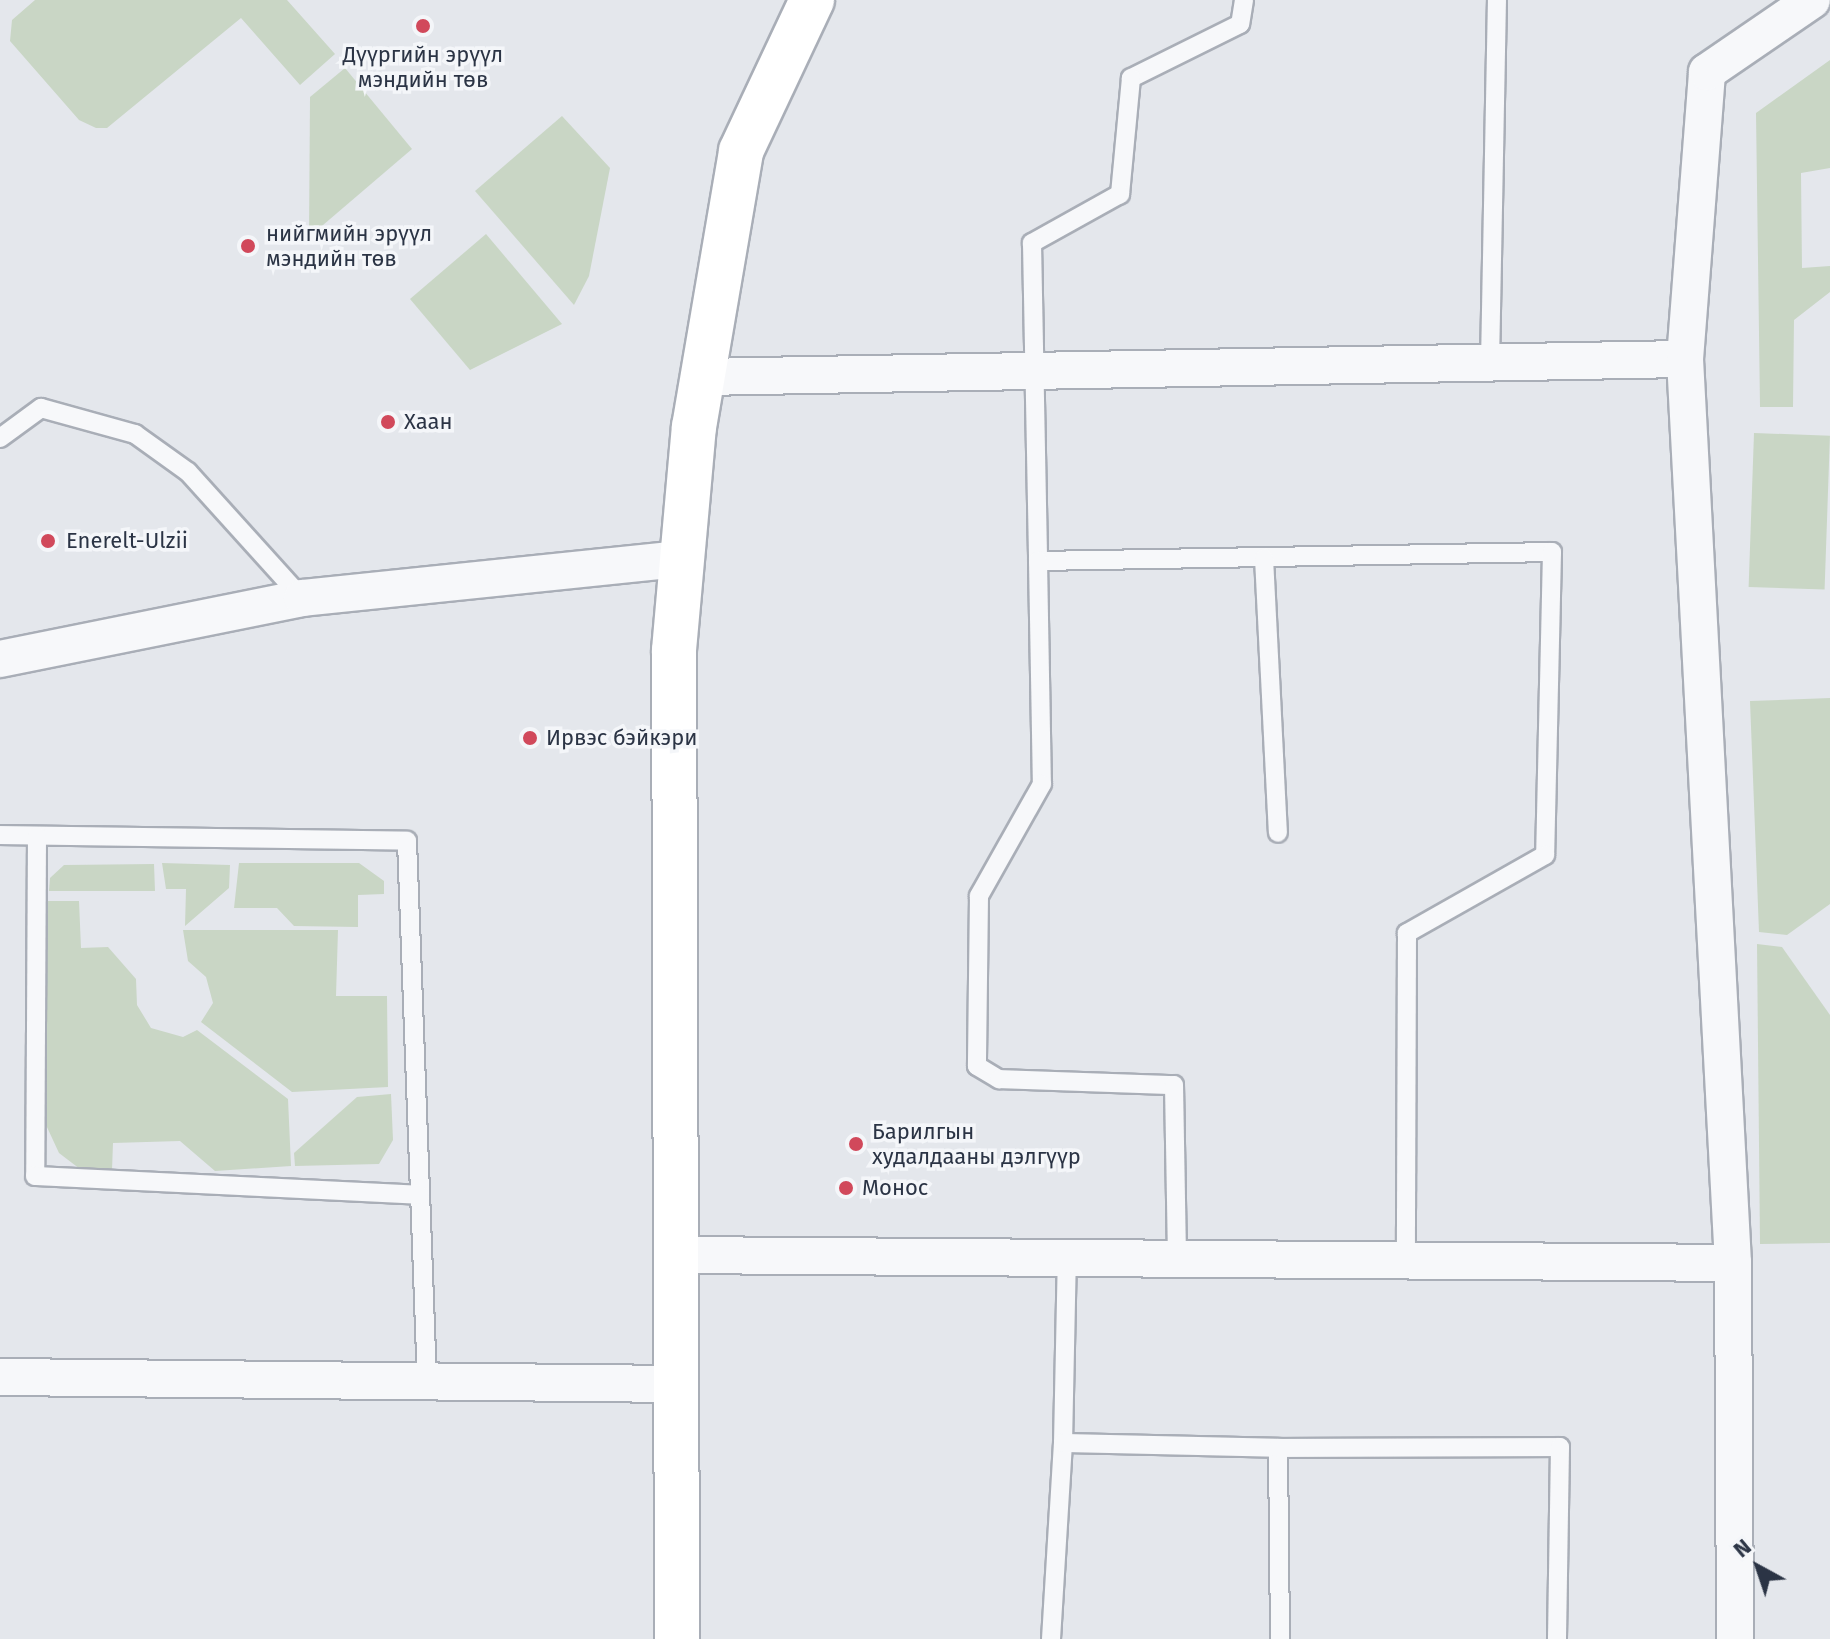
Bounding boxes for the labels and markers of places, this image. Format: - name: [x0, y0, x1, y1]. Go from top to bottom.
- marker: Дүүргийн эрүүл мэндийн төв: [412, 15, 434, 37]
- place label: Дүүргийн эрүүл мэндийн төв: [343, 41, 503, 92]
- place label: нийгмийн эрүүл мэндийн төв: [266, 220, 432, 272]
- marker: нийгмийн эрүүл мэндийн төв: [237, 235, 259, 257]
- place label: Хаан: [404, 409, 453, 435]
- marker: Хаан: [379, 413, 397, 431]
- place label: Enerelt-Ulzii: [66, 528, 188, 554]
- marker: Enerelt-Ulzii: [37, 530, 59, 552]
- place label: Ирвэс бэйкэри: [546, 725, 697, 751]
- marker: Ирвэс бэйкэри: [521, 729, 539, 747]
- place label: Барилгын худалдааны дэлгүүр: [872, 1118, 1081, 1170]
- marker: Барилгын худалдааны дэлгүүр: [847, 1135, 865, 1153]
- place label: Монос: [862, 1175, 928, 1201]
- marker: Монос: [837, 1179, 855, 1197]

